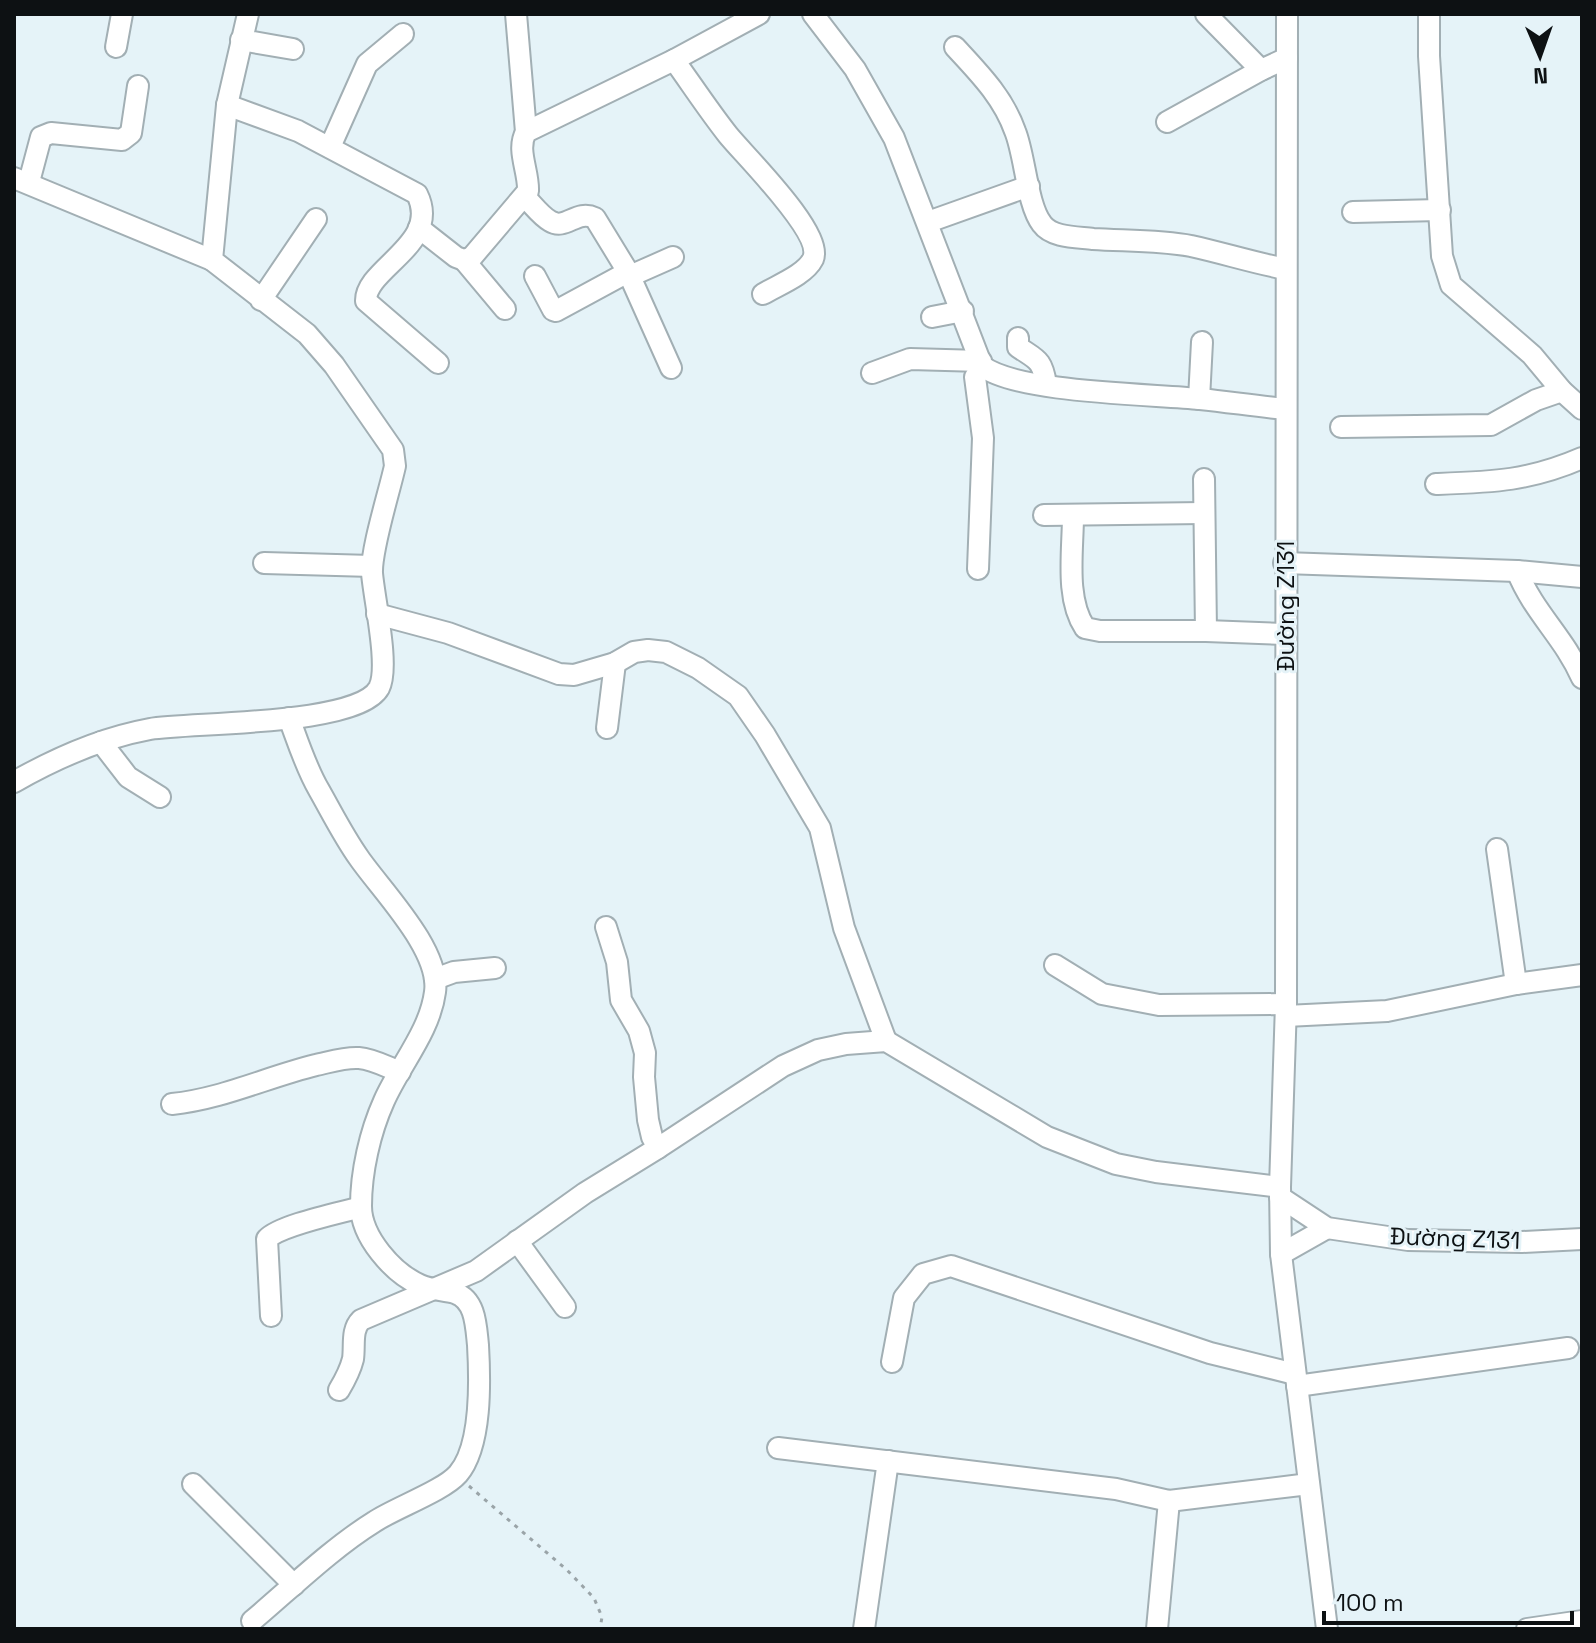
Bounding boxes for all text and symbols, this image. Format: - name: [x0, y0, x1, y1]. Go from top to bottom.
- north arrow: [1500, 16, 1580, 96]
- text: N: [1533, 62, 1549, 90]
- street label: Đường Z131: [1270, 541, 1301, 671]
- street label: Đường Z131: [1389, 1220, 1521, 1256]
- scale bar: [1324, 1575, 1572, 1625]
- text: 100 m: [1336, 1587, 1404, 1618]

